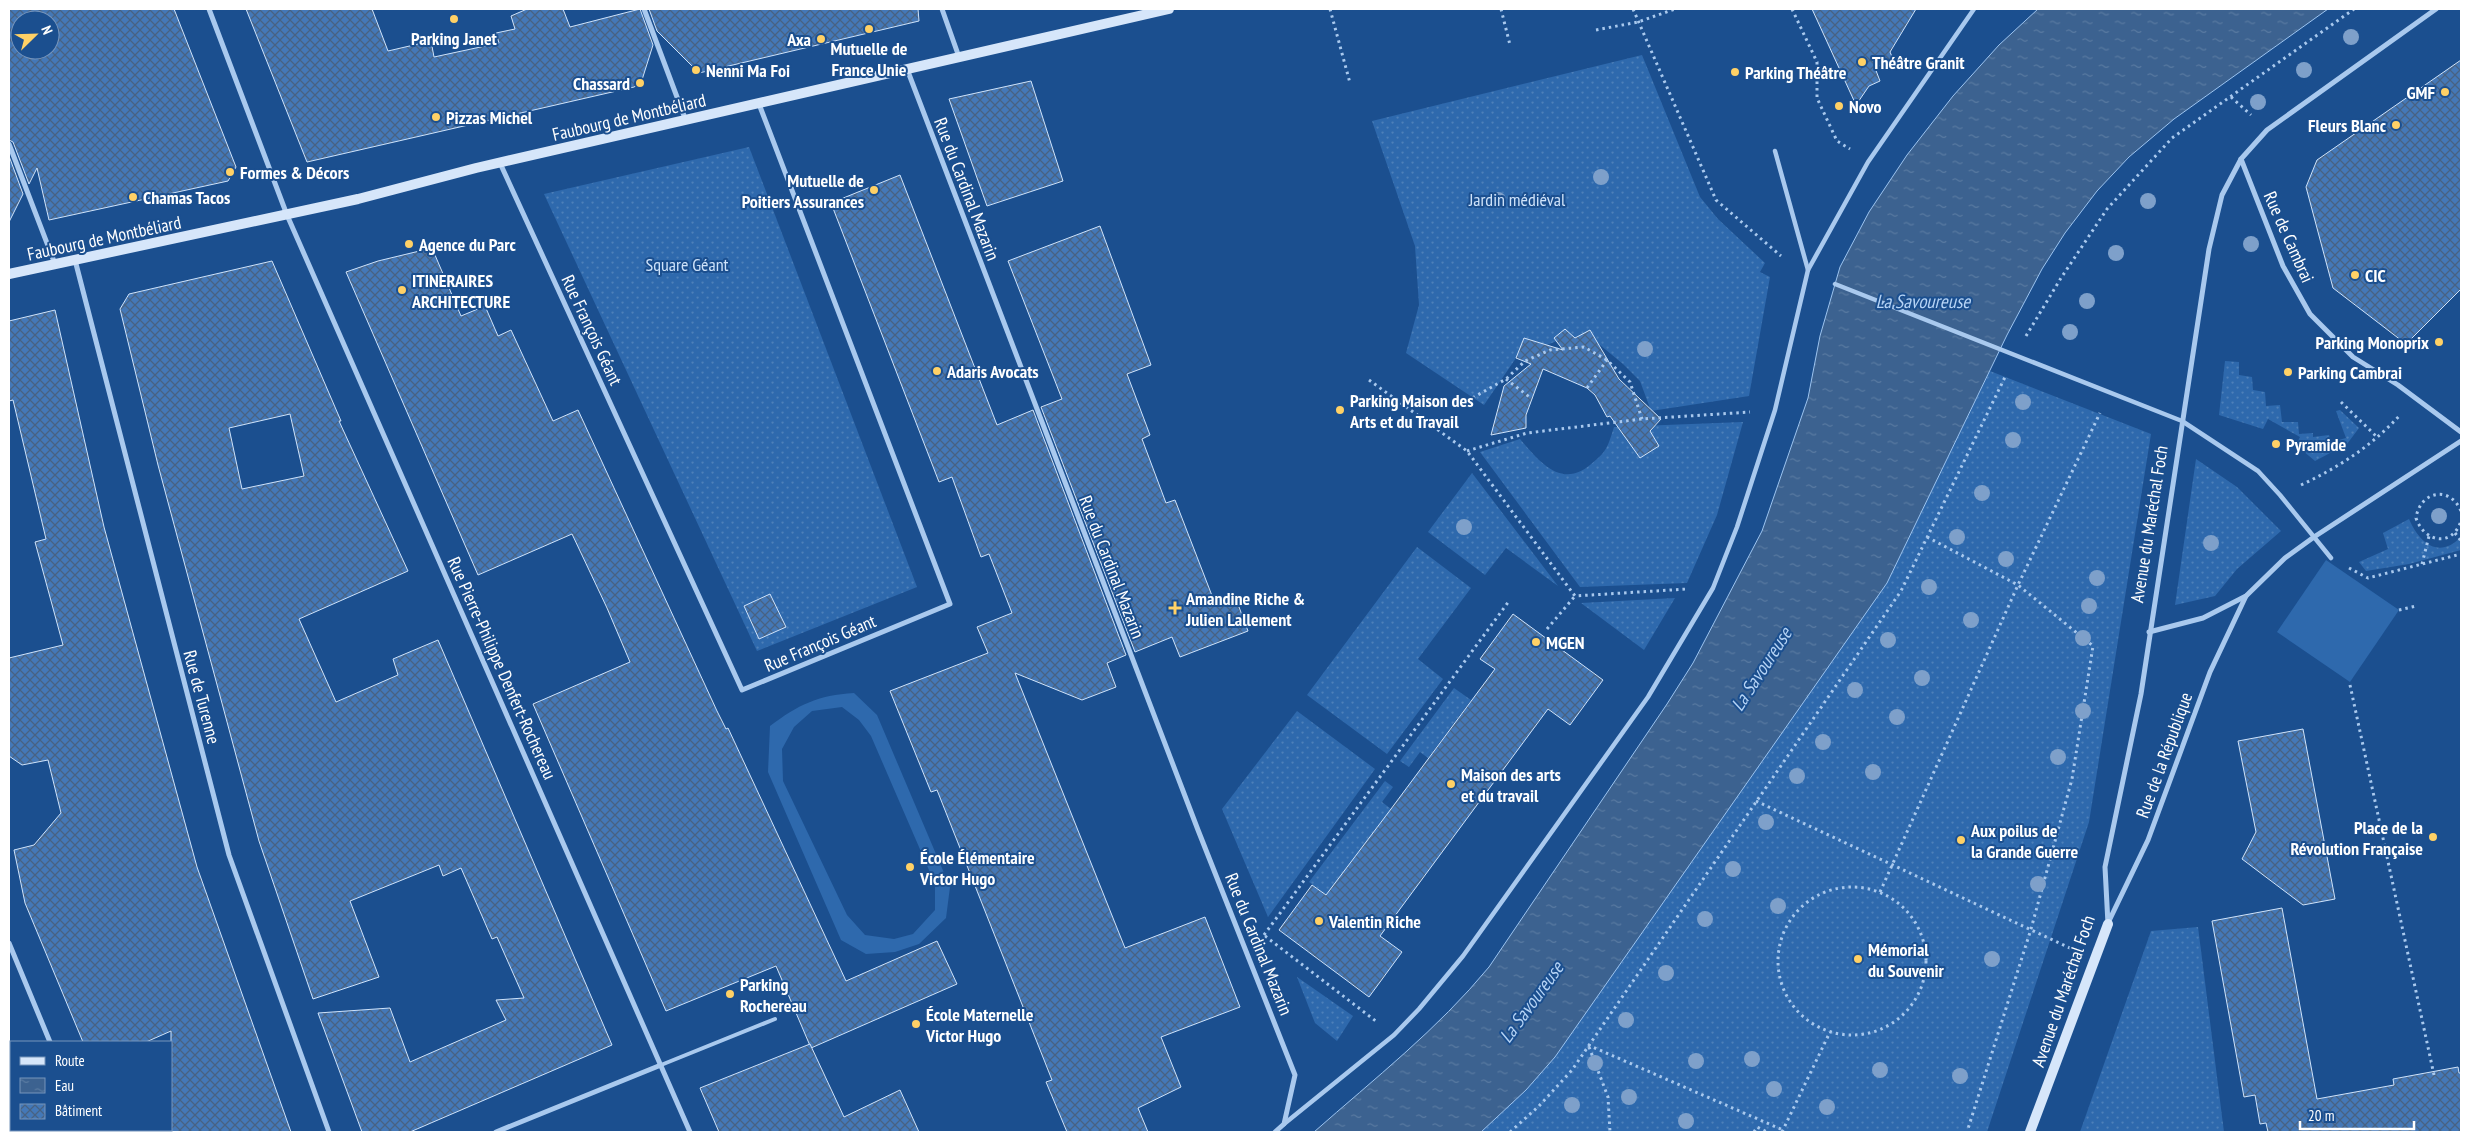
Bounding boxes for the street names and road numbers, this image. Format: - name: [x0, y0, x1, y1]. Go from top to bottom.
- street label: Faubourg de Montbéliard: [550, 88, 708, 146]
- street label: Rue du Cardinal Mazarin: [929, 114, 1005, 264]
- street label: Rue de Cambrai: [2259, 188, 2319, 286]
- street label: Faubourg de Montbéliard: [25, 210, 183, 266]
- street label: Rue François Géant: [556, 271, 628, 389]
- street label: Avenue du Maréchal Foch: [2125, 444, 2173, 604]
- street label: Rue du Cardinal Mazarin: [1074, 492, 1150, 642]
- street label: Rue Pierre-Philippe Denfert-Rochereau: [442, 553, 562, 783]
- street label: Rue François Géant: [761, 609, 879, 677]
- street label: Rue de Turenne: [178, 648, 226, 746]
- street label: Rue de la République: [2131, 689, 2197, 821]
- street label: Rue du Cardinal Mazarin: [1220, 870, 1298, 1018]
- street label: Avenue du Maréchal Foch: [2026, 912, 2100, 1070]

